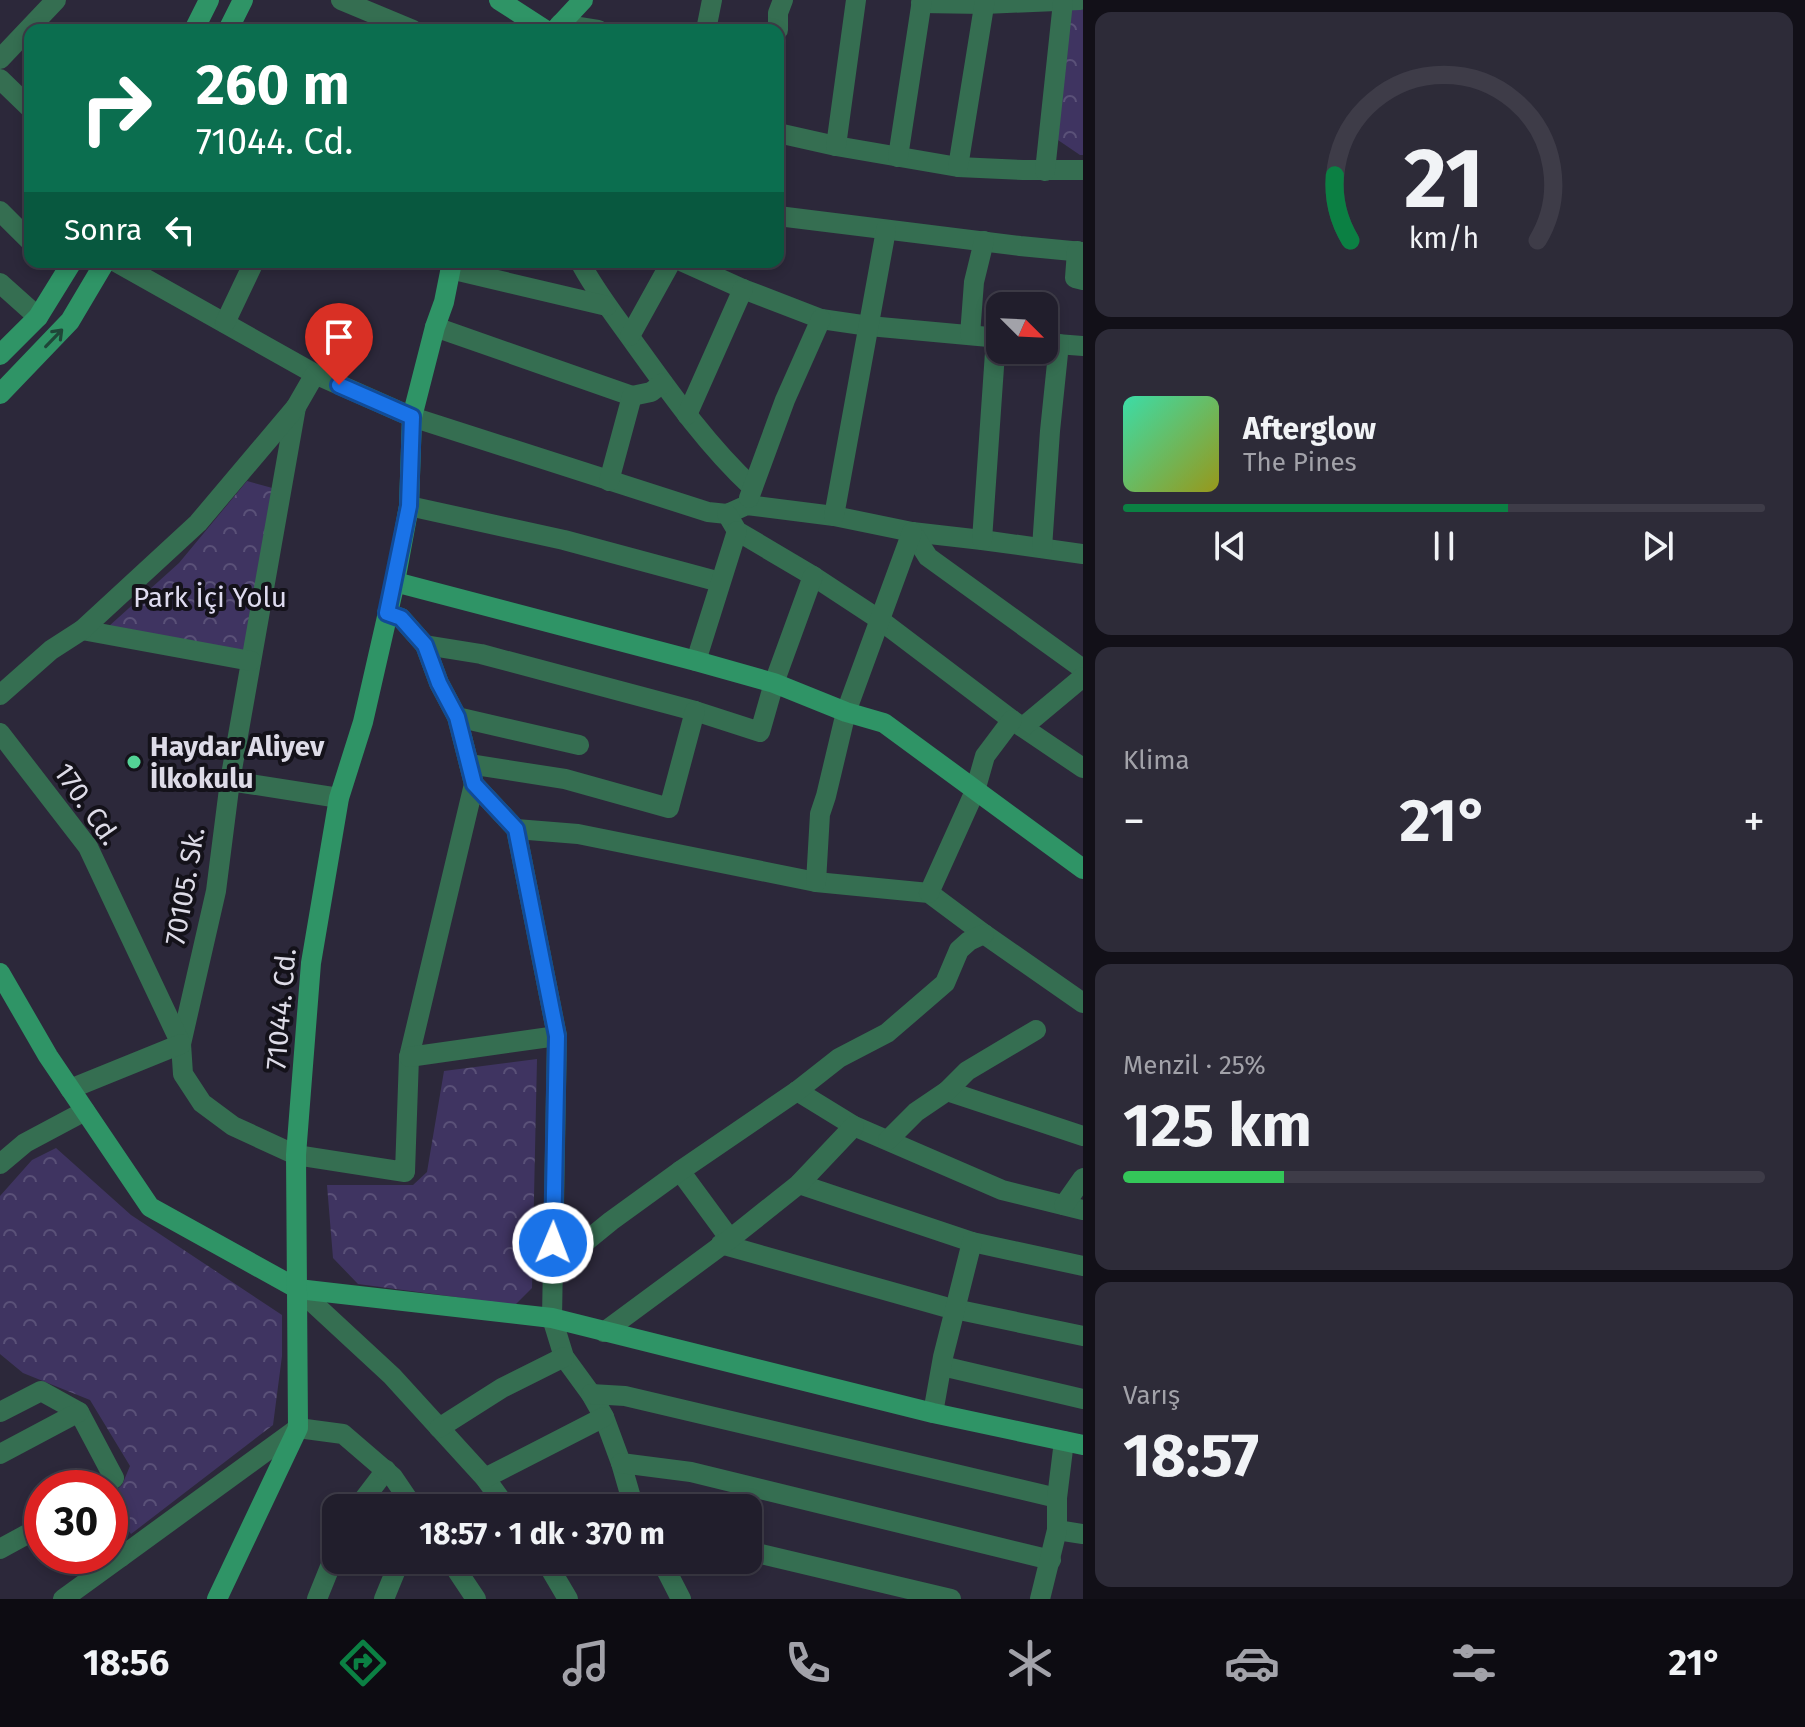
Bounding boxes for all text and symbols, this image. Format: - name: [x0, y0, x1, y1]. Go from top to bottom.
- text: 260 m: [196, 52, 350, 119]
- icon: right: [64, 56, 168, 160]
- text: 71044. Cd.: [196, 120, 353, 164]
- text: 21: [1404, 128, 1484, 228]
- icon: left: [158, 208, 202, 252]
- text: Sonra: [64, 212, 142, 248]
- text: km/h: [1409, 221, 1479, 256]
- north arrow: [986, 292, 1058, 364]
- map controls: [986, 292, 1058, 364]
- pin: [305, 303, 373, 385]
- icon: arrive: [317, 315, 361, 359]
- one-way arrow: [45, 328, 64, 348]
- text: Afterglow: [1243, 411, 1376, 447]
- text: The Pines: [1243, 447, 1357, 478]
- icon: previous: [1208, 524, 1252, 568]
- icon: pause: [1422, 524, 1466, 568]
- icon: next: [1636, 524, 1680, 568]
- park label: Park İçi Yolu: [133, 581, 287, 614]
- place label: Haydar Aliyev İlkokulu: [150, 730, 325, 795]
- text: Klima: [1123, 745, 1190, 776]
- marker: Haydar Aliyev İlkokulu: [125, 753, 143, 771]
- street label: 170. Cd.: [47, 757, 127, 851]
- text: 21°: [1400, 785, 1488, 857]
- text: −: [1123, 795, 1145, 848]
- text: +: [1743, 795, 1765, 848]
- street label: 70105. Sk.: [158, 824, 212, 948]
- street label: 71044. Cd.: [259, 947, 303, 1071]
- text: Menzil · 25%: [1123, 1050, 1266, 1081]
- text: 125 km: [1123, 1090, 1312, 1162]
- position arrow: [511, 1201, 595, 1285]
- text: Varış: [1123, 1380, 1180, 1411]
- text: 18:57: [1123, 1420, 1259, 1492]
- speed limit sign: 30: [24, 1470, 128, 1574]
- text: 18:57 · 1 dk · 370 m: [419, 1516, 665, 1552]
- icon: directions: [335, 1635, 391, 1691]
- icon: music: [558, 1635, 614, 1691]
- icon: phone: [780, 1635, 836, 1691]
- icon: climate: [1002, 1635, 1058, 1691]
- icon: car: [1224, 1635, 1280, 1691]
- icon: filters: [1446, 1635, 1502, 1691]
- text: 18:56: [83, 1641, 169, 1685]
- text: 21°: [1669, 1641, 1722, 1685]

